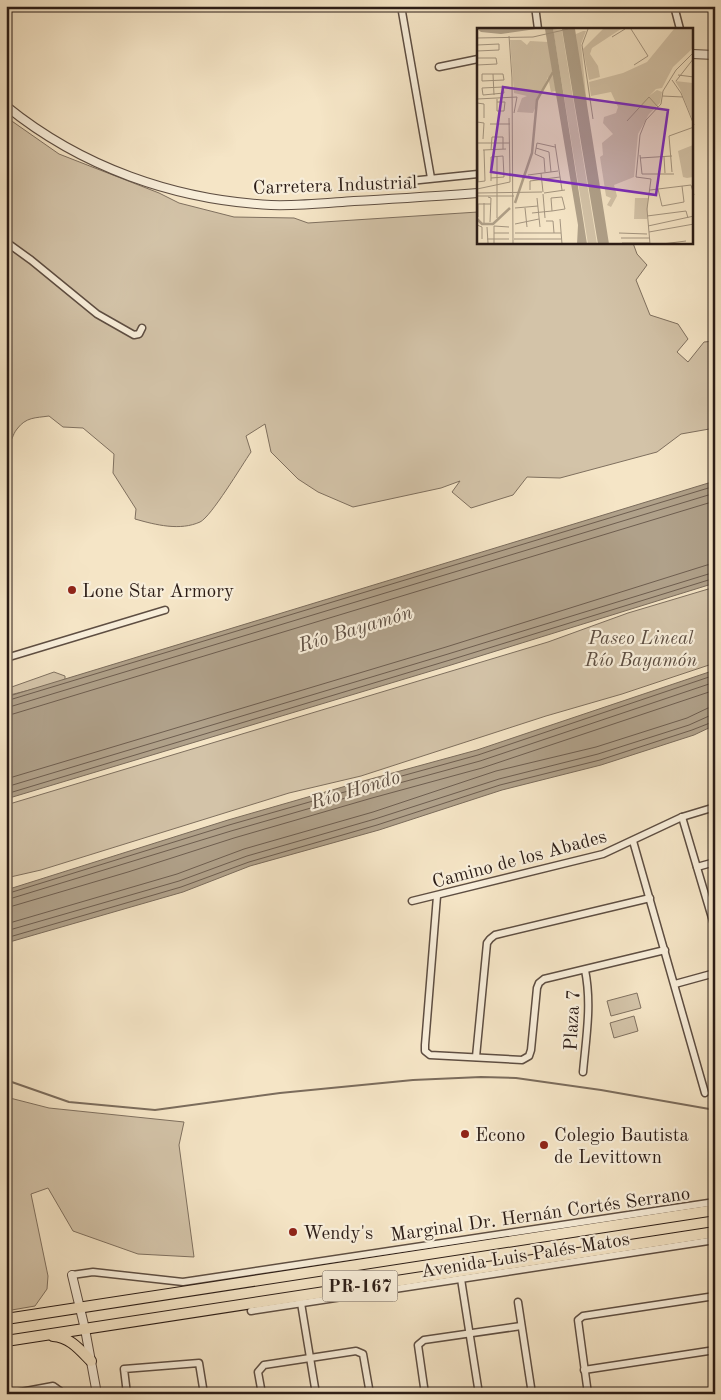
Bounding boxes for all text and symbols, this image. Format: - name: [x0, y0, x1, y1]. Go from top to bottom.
- inset map: [477, 28, 694, 244]
- street label: Carretera Industrial: [253, 174, 418, 199]
- place label: Lone Star Armory: [82, 583, 234, 602]
- marker: Lone Star Armory: [66, 584, 78, 596]
- water label: Río Bayamón: [295, 603, 415, 657]
- park label: Paseo Lineal Río Bayamón: [584, 630, 697, 671]
- water label: Río Hondo: [307, 768, 403, 814]
- street label: Camino de los Abades: [430, 828, 609, 893]
- street label: Plaza 7: [562, 989, 585, 1051]
- place label: Econo: [475, 1127, 526, 1146]
- place label: Colegio Bautista de Levittown: [554, 1127, 689, 1168]
- marker: Econo: [459, 1128, 471, 1140]
- marker: Colegio Bautista de Levittown: [538, 1139, 550, 1151]
- street label: Marginal Dr. Hernán Cortés Serrano: [389, 1185, 692, 1246]
- place label: Wendy's: [303, 1225, 373, 1244]
- marker: Wendy's: [287, 1226, 299, 1238]
- street label: Avenida Luis Palés Matos: [420, 1231, 631, 1282]
- road number: PR-167: [322, 1270, 398, 1302]

